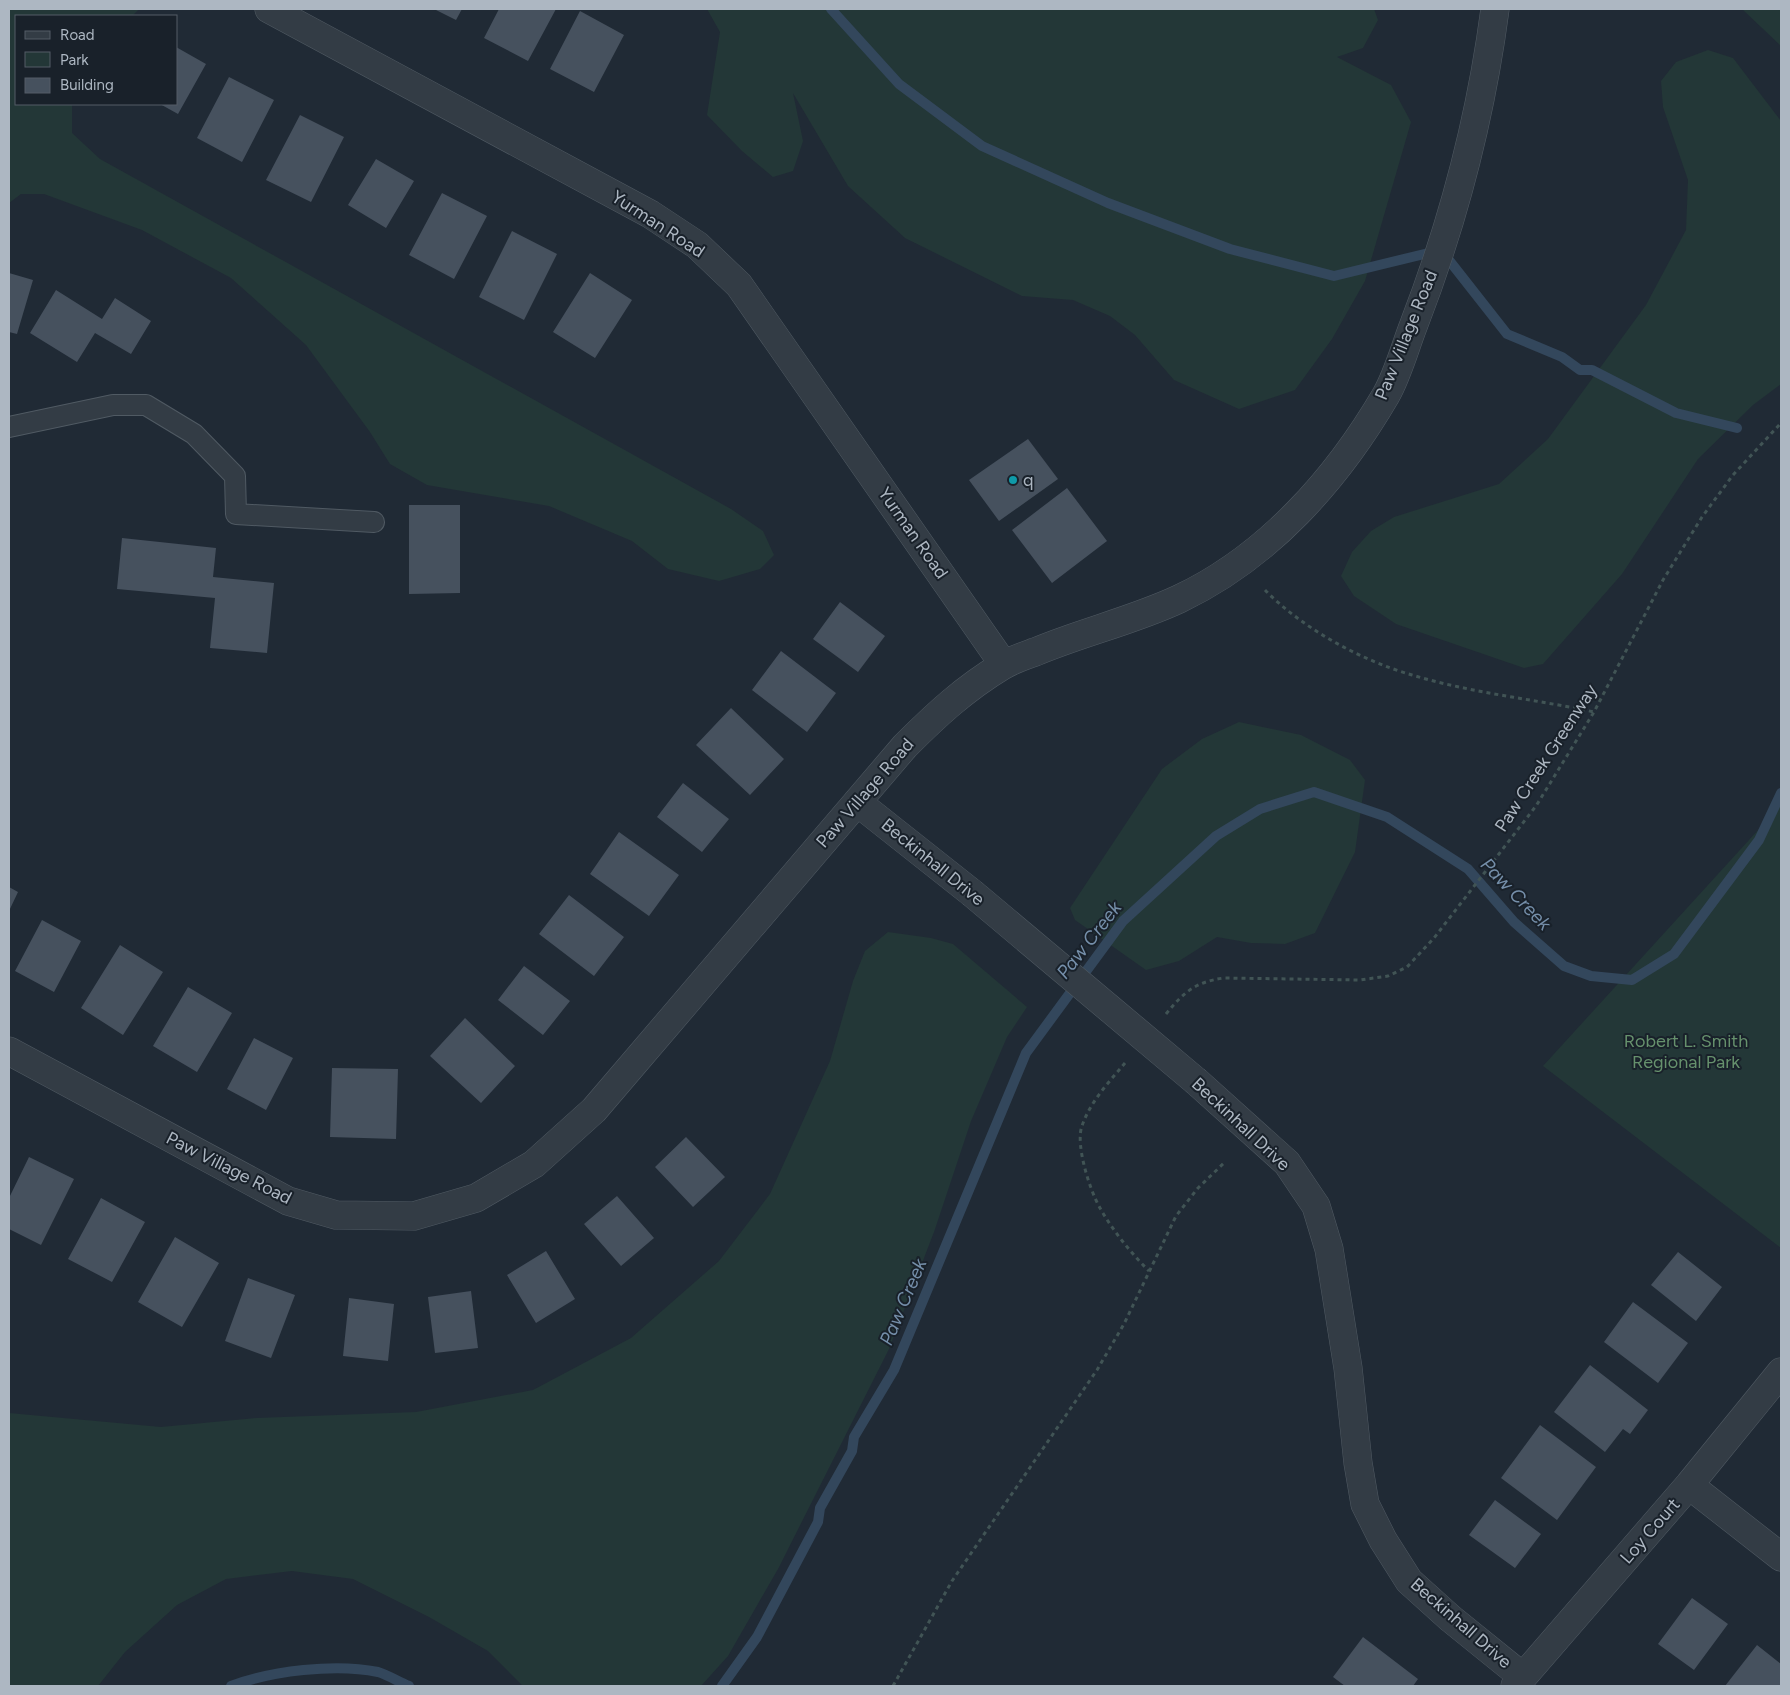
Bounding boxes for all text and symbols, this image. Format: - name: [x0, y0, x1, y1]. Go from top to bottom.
- legend: [15, 15, 178, 105]
- text: Road: [60, 26, 95, 44]
- text: Park: [60, 51, 89, 69]
- text: Building: [60, 76, 114, 94]
- street label: Yurman Road: [607, 186, 709, 262]
- street label: Paw Village Road: [1370, 267, 1442, 403]
- place label: q: [1023, 469, 1033, 491]
- marker: q: [1007, 474, 1019, 486]
- street label: Yurman Road: [873, 483, 953, 583]
- street label: Paw Creek Greenway: [1490, 680, 1602, 836]
- street label: Paw Village Road: [811, 734, 919, 852]
- street label: Beckinhall Drive: [877, 814, 989, 911]
- water label: Paw Creek: [1476, 853, 1557, 936]
- water label: Paw Creek: [1052, 896, 1127, 983]
- park label: Robert L. Smith Regional Park: [1624, 1030, 1748, 1073]
- street label: Beckinhall Drive: [1187, 1073, 1295, 1175]
- street label: Paw Village Road: [163, 1127, 295, 1209]
- water label: Paw Creek: [874, 1255, 932, 1349]
- street label: Loy Court: [1616, 1494, 1685, 1568]
- street label: Beckinhall Drive: [1406, 1573, 1516, 1673]

